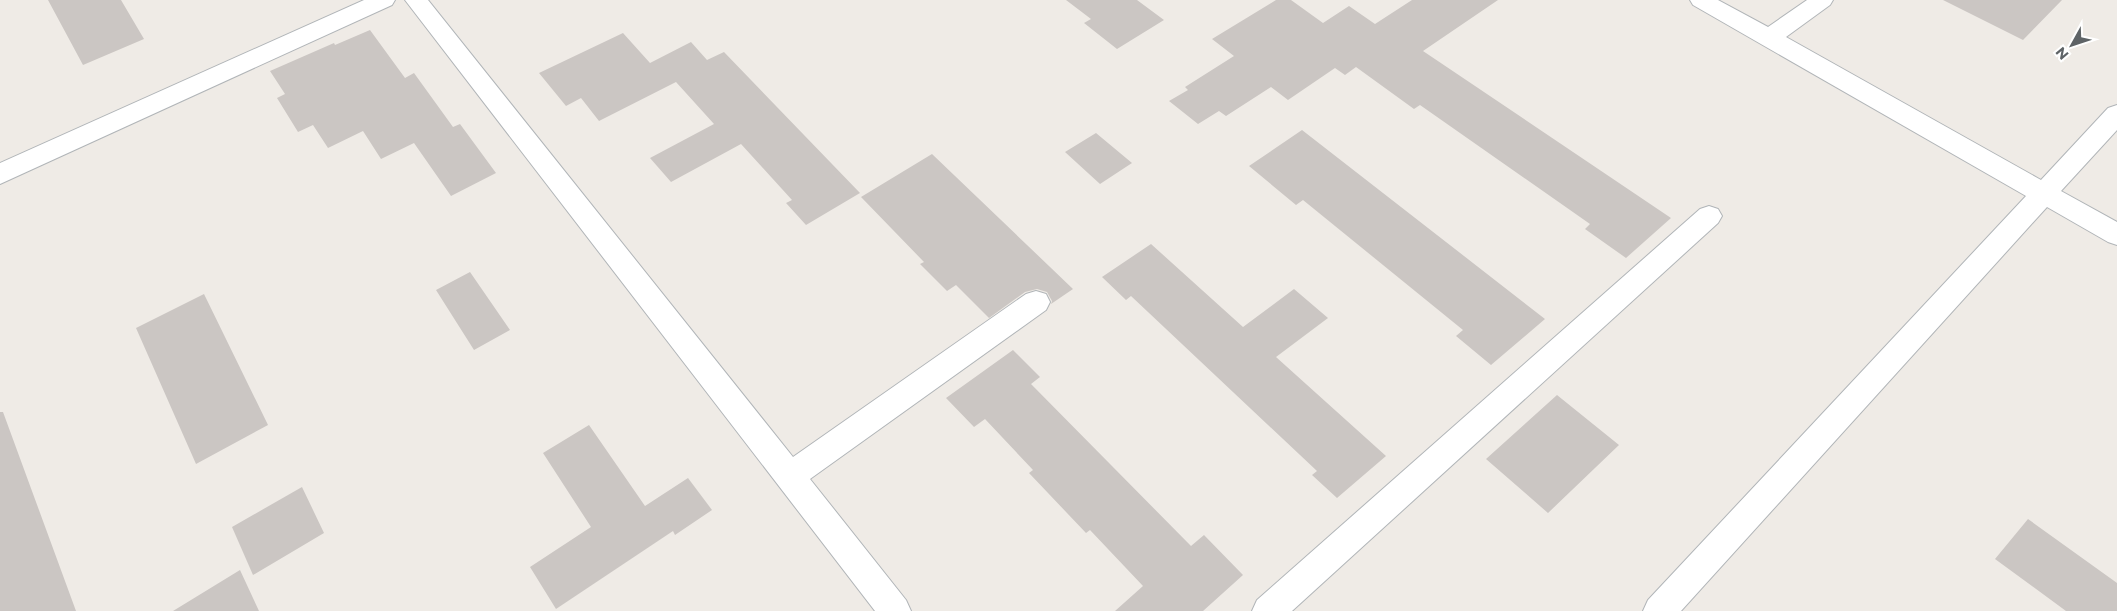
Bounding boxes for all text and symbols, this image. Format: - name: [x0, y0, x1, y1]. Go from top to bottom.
- north arrow: [2047, 20, 2097, 70]
- text: N: [2052, 43, 2073, 63]

